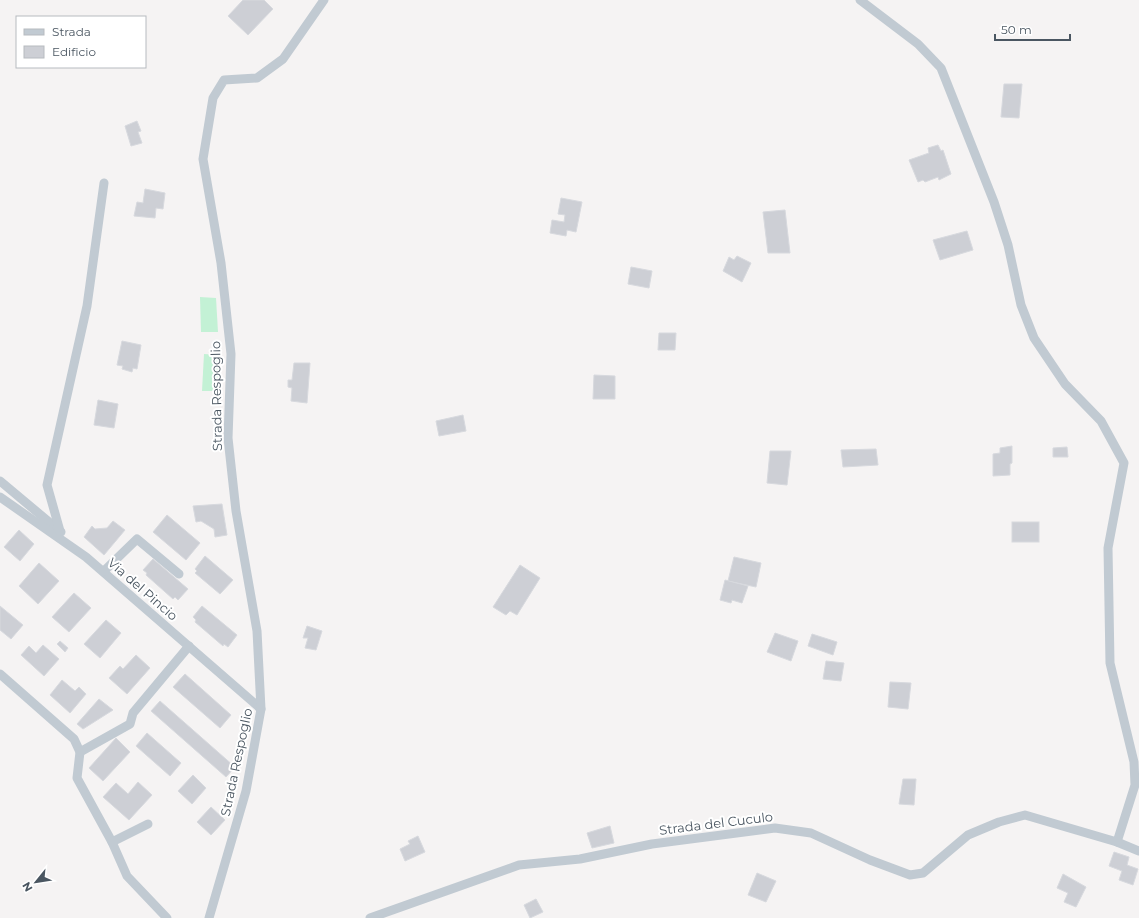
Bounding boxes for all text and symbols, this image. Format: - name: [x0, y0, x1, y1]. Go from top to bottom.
- legend: [16, 16, 146, 68]
- scale bar: [995, 16, 1070, 42]
- text: 50 m: [1001, 22, 1032, 37]
- text: Strada: [52, 24, 91, 39]
- text: Edificio: [52, 44, 96, 59]
- street label: Strada Respoglio: [207, 341, 225, 451]
- street label: Via del Pincio: [105, 554, 181, 624]
- street label: Strada Respoglio: [217, 706, 255, 818]
- street label: Strada del Cuculo: [658, 808, 774, 838]
- north arrow: [16, 862, 56, 902]
- text: N: [19, 880, 36, 894]

